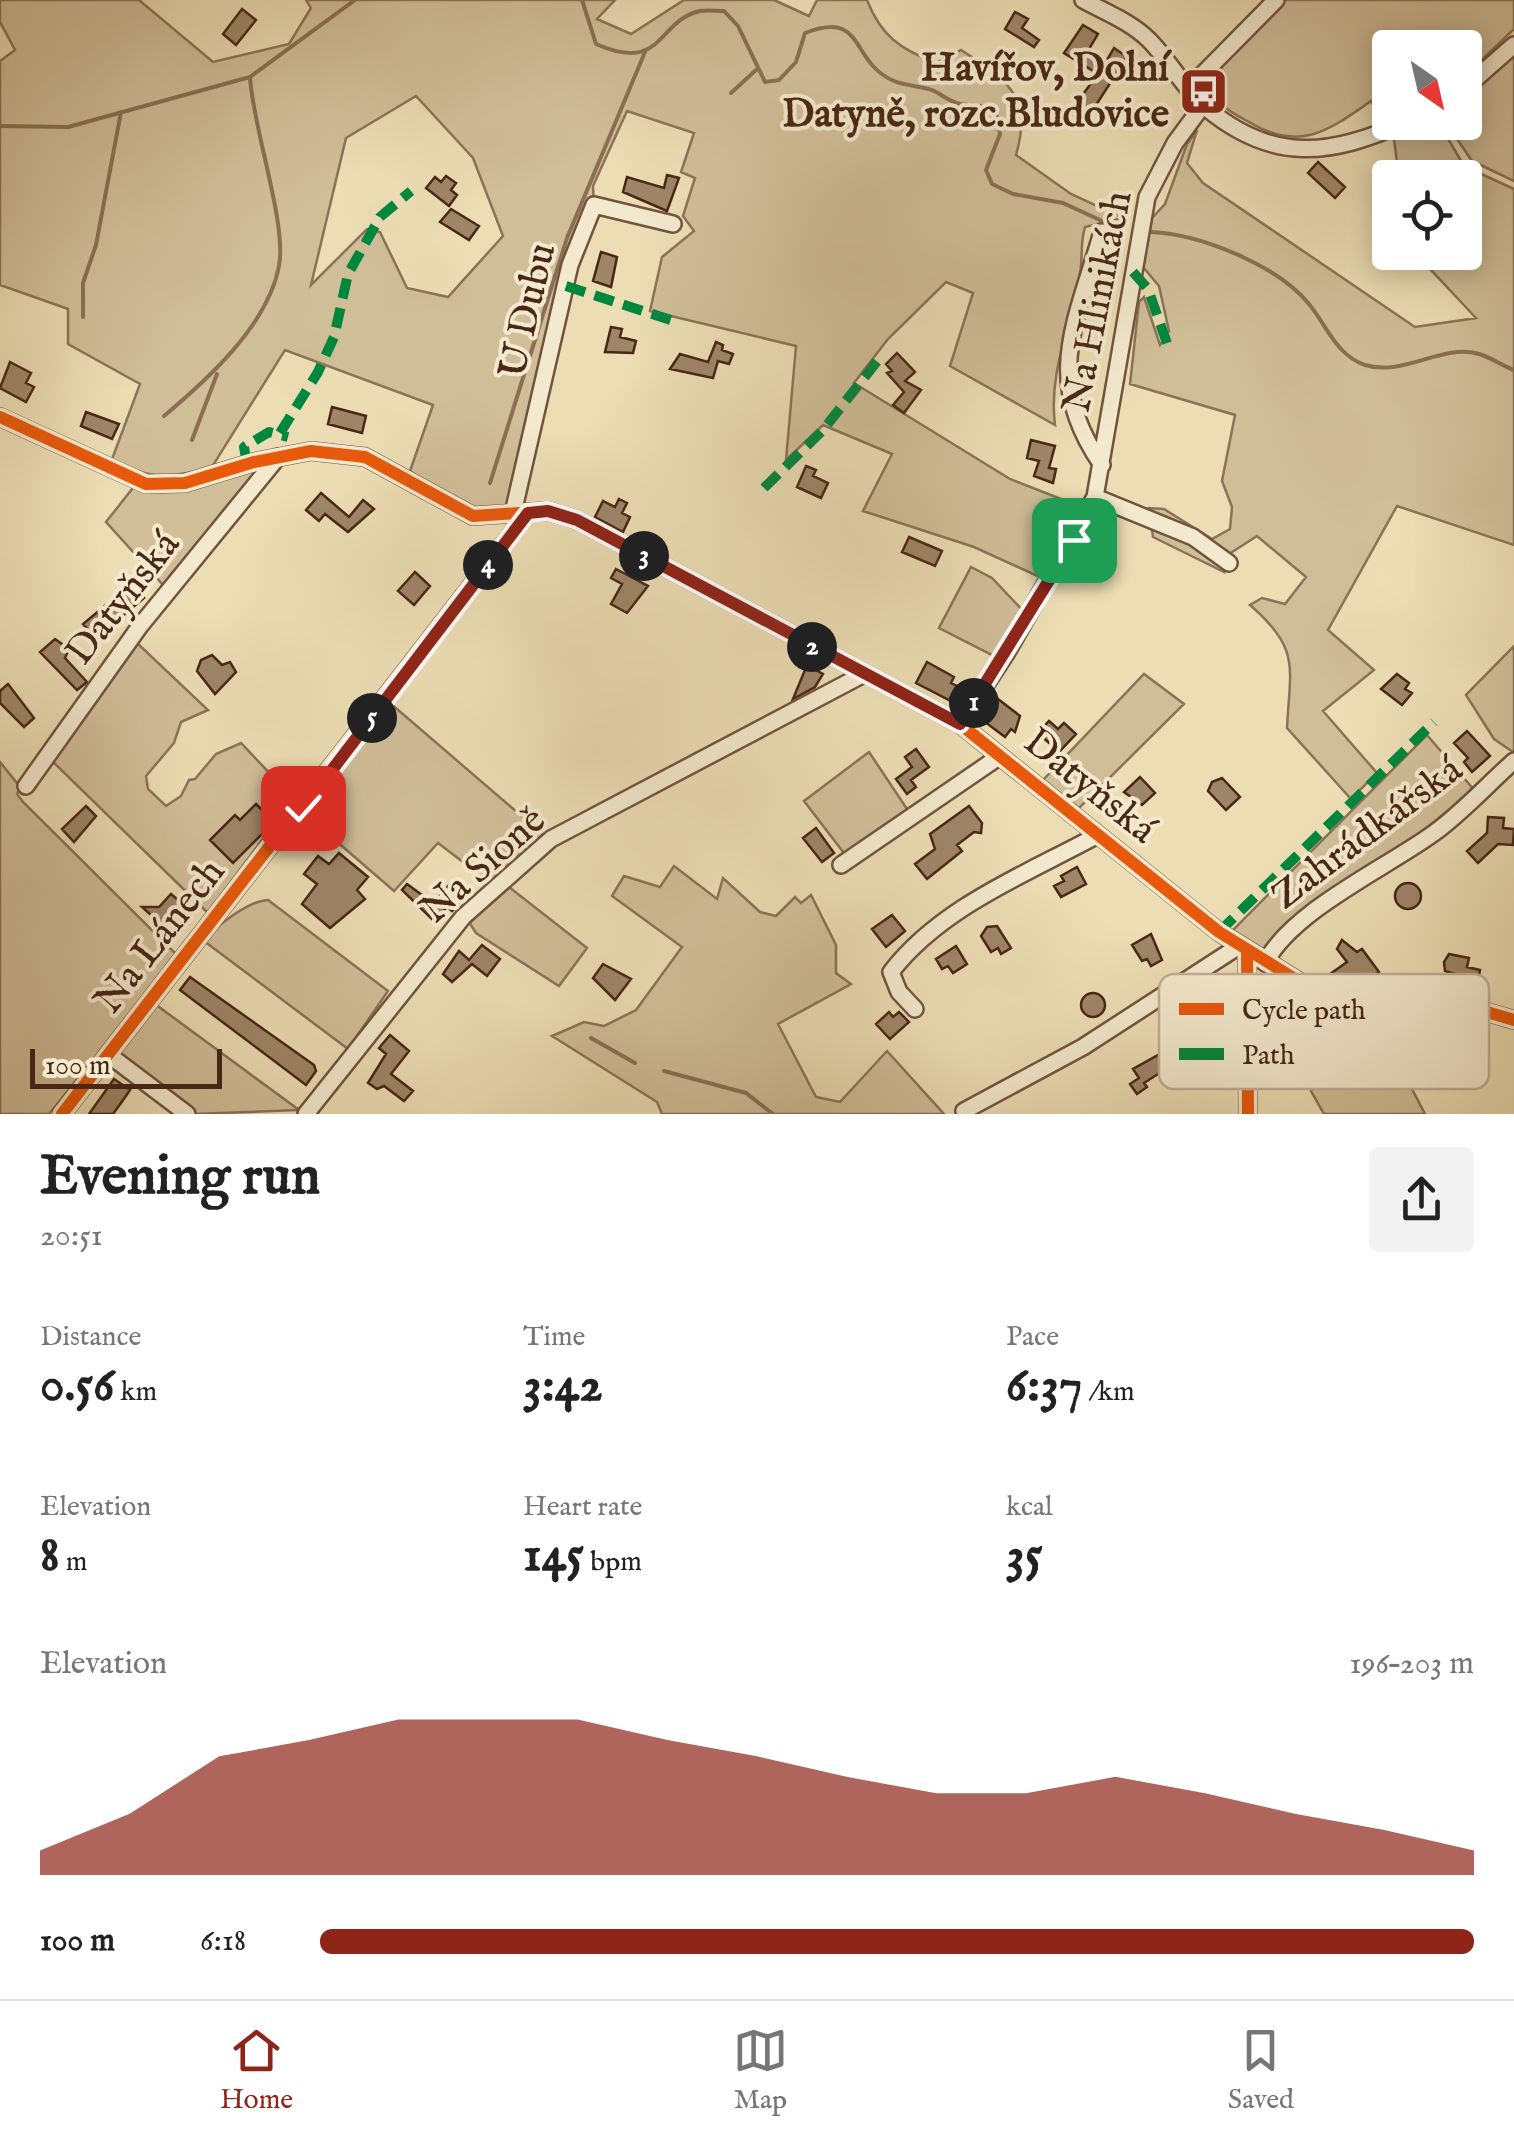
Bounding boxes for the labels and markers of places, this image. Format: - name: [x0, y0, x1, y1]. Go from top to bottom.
- place label: Havířov, Dolní Datyně, rozc.Bludovice: [782, 44, 1172, 141]
- bus stop icon: Havířov, Dolní Datyně, rozc.Bludovice: [1178, 66, 1230, 118]
- pin: [1032, 498, 1117, 583]
- pin: 3: [619, 531, 669, 581]
- pin: 4: [463, 540, 513, 590]
- pin: 2: [787, 622, 837, 672]
- pin: 1: [949, 678, 999, 728]
- pin: 5: [347, 693, 397, 743]
- pin: [261, 766, 346, 851]

